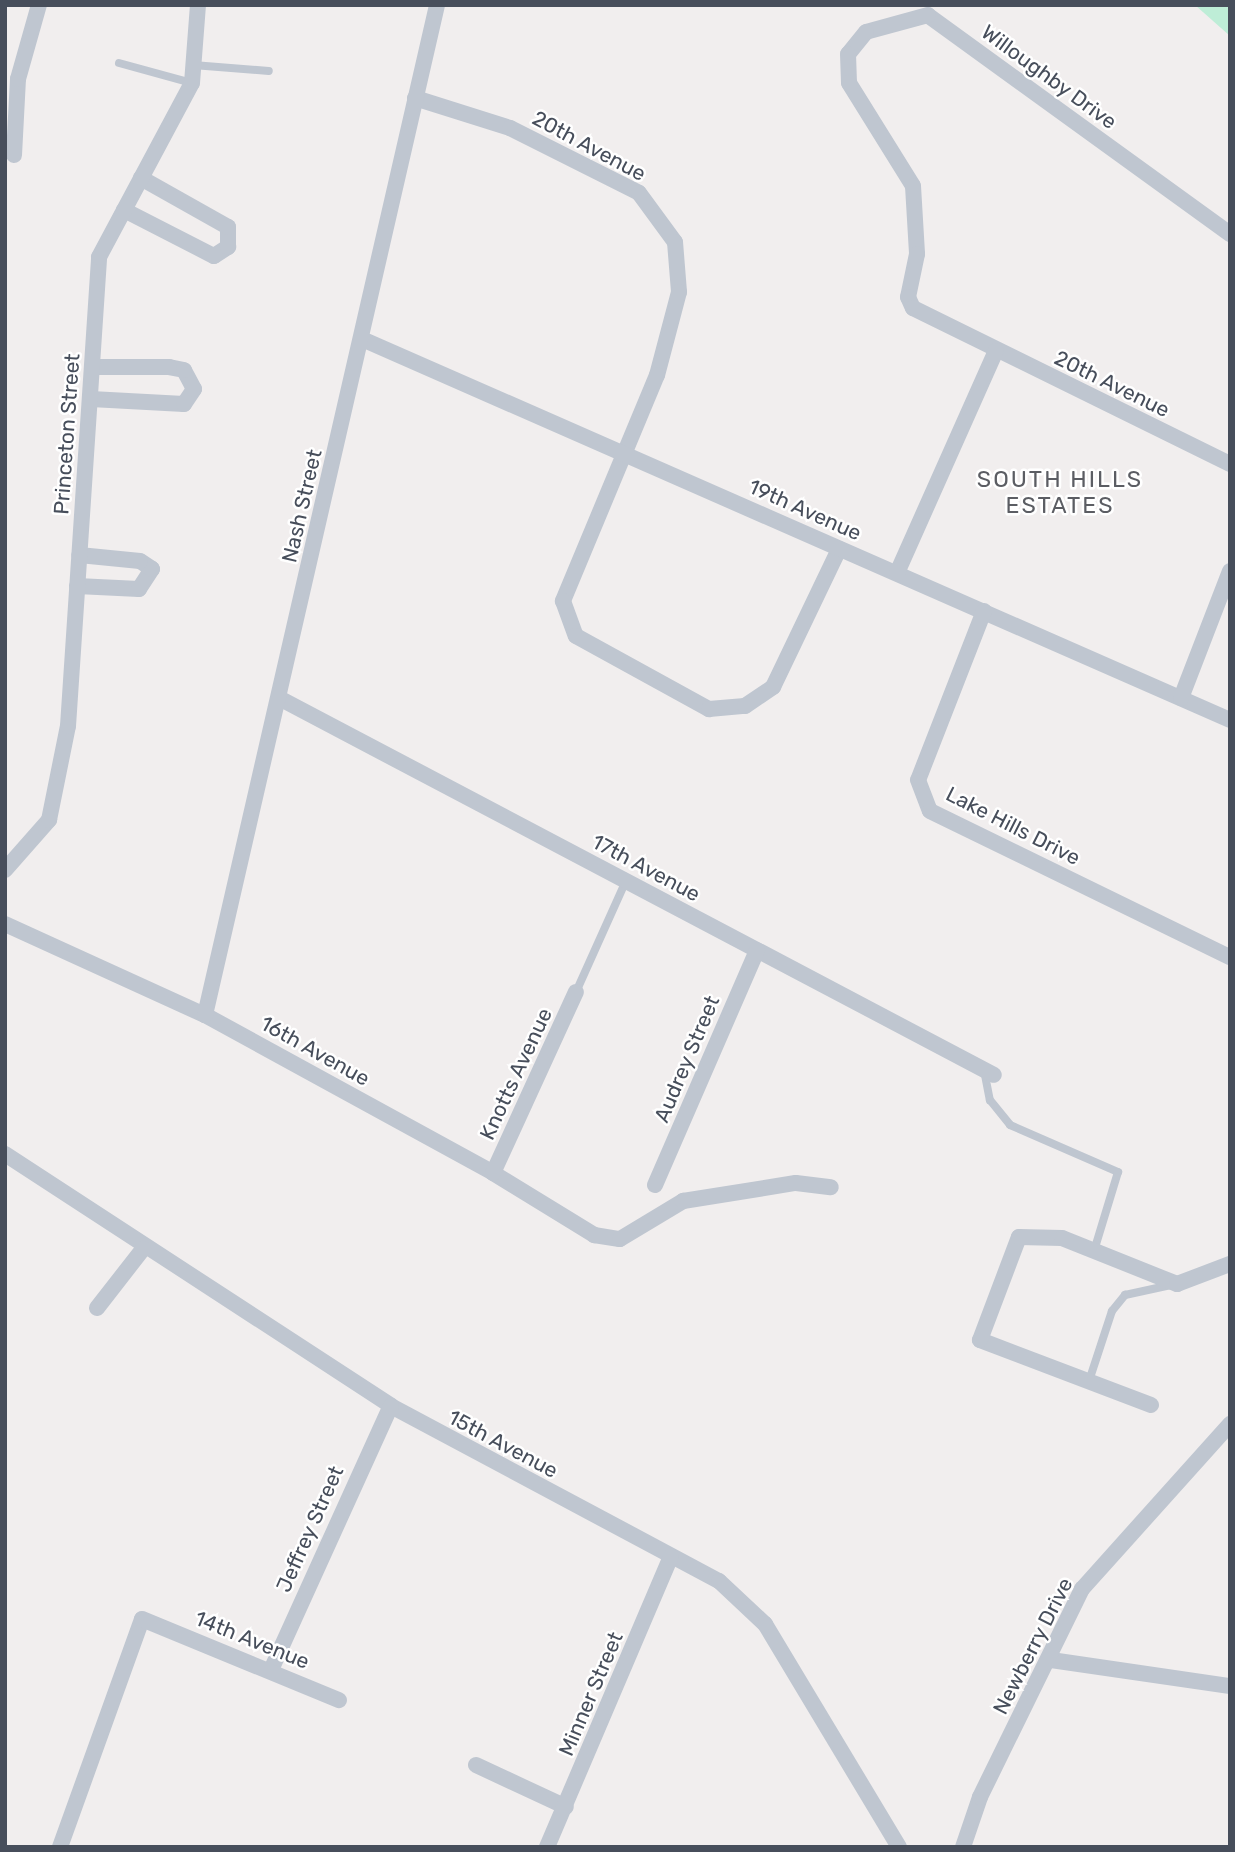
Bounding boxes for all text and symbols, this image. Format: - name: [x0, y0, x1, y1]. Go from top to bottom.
- street label: Willoughby Drive: [976, 19, 1122, 135]
- street label: 20th Avenue: [528, 105, 650, 187]
- street label: 20th Avenue: [1050, 345, 1174, 423]
- street label: Princeton Street: [49, 353, 85, 515]
- street label: Nash Street: [277, 447, 327, 565]
- district label: SOUTH HILLS ESTATES: [978, 465, 1142, 519]
- street label: 19th Avenue: [745, 474, 865, 546]
- street label: Lake Hills Drive: [942, 781, 1084, 871]
- street label: 17th Avenue: [587, 829, 705, 907]
- street label: Audrey Street: [649, 992, 725, 1126]
- street label: Knotts Avenue: [474, 1004, 558, 1144]
- street label: 16th Avenue: [256, 1011, 374, 1091]
- street label: 15th Avenue: [444, 1404, 562, 1484]
- street label: Jeffrey Street: [271, 1462, 349, 1596]
- street label: Newberry Drive: [988, 1573, 1078, 1719]
- street label: 14th Avenue: [191, 1606, 313, 1674]
- street label: Minner Street: [553, 1628, 629, 1760]

